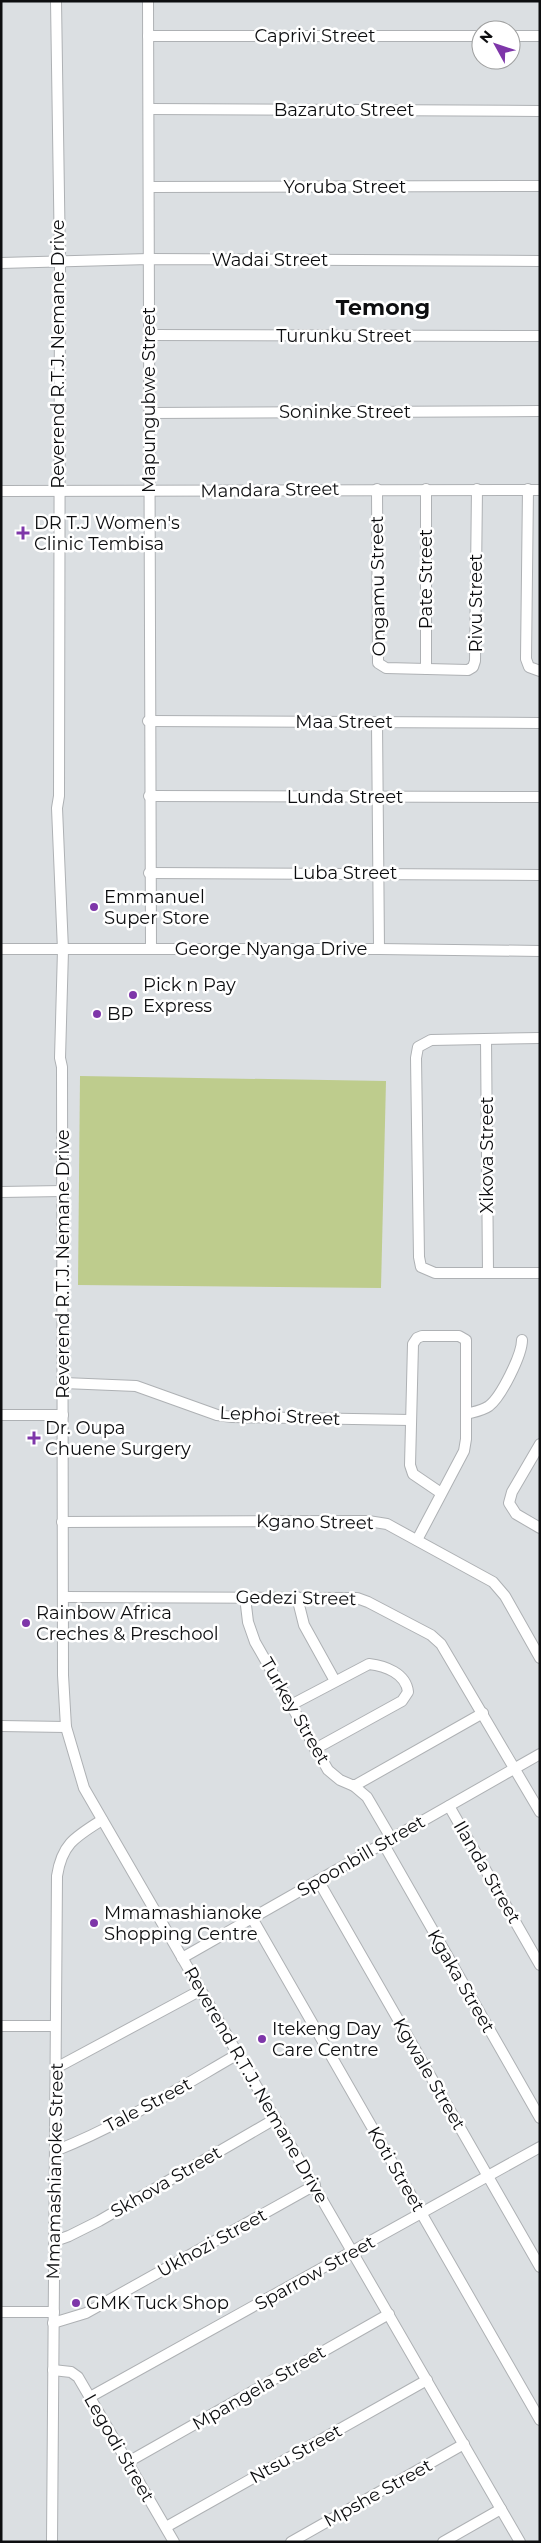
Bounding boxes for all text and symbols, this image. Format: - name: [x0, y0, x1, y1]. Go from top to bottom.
- north arrow: [471, 20, 521, 70]
- street label: Caprivi Street: [254, 25, 376, 47]
- text: N: [476, 27, 497, 47]
- street label: Bazaruto Street: [274, 99, 414, 121]
- street label: Yoruba Street: [284, 176, 406, 198]
- street label: Reverend R.T.J. Nemane Drive: [47, 219, 69, 489]
- street label: Wadai Street: [212, 249, 328, 271]
- district label: Temong: [336, 294, 430, 321]
- street label: Mapungubwe Street: [138, 307, 160, 493]
- street label: Turunku Street: [276, 325, 412, 347]
- street label: Soninke Street: [279, 401, 411, 423]
- street label: Mandara Street: [200, 478, 340, 502]
- place label: DR T.J Women's Clinic Tembisa: [34, 512, 180, 555]
- street label: Ongamu Street: [366, 516, 390, 656]
- marker: DR T.J Women's Clinic Tembisa: [16, 526, 30, 540]
- street label: Pate Street: [415, 529, 437, 629]
- street label: Rivu Street: [465, 554, 487, 652]
- street label: Maa Street: [295, 711, 393, 733]
- street label: Lunda Street: [287, 786, 403, 808]
- street label: Luba Street: [293, 862, 397, 884]
- place label: Emmanuel Super Store: [104, 886, 209, 929]
- marker: Emmanuel Super Store: [88, 901, 100, 913]
- street label: George Nyanga Drive: [175, 938, 367, 960]
- place label: Pick n Pay Express: [143, 974, 236, 1017]
- marker: Pick n Pay Express: [127, 989, 139, 1001]
- place label: BP: [107, 1003, 134, 1025]
- marker: BP: [91, 1008, 103, 1020]
- street label: Xikova Street: [476, 1096, 498, 1214]
- street label: Reverend R.T.J. Nemane Drive: [52, 1129, 74, 1399]
- street label: Lephoi Street: [219, 1402, 341, 1430]
- place label: Dr. Oupa Chuene Surgery: [45, 1417, 191, 1460]
- marker: Dr. Oupa Chuene Surgery: [27, 1431, 41, 1445]
- street label: Kgano Street: [256, 1510, 374, 1534]
- street label: Gedezi Street: [235, 1586, 357, 1610]
- place label: Rainbow Africa Creches & Preschool: [36, 1602, 219, 1645]
- marker: Rainbow Africa Creches & Preschool: [20, 1617, 32, 1629]
- street label: Turkey Street: [256, 1654, 334, 1768]
- street label: Spoonbill Street: [293, 1811, 429, 1901]
- street label: Ilanda Street: [449, 1817, 525, 1927]
- place label: Mmamashianoke Shopping Centre: [104, 1902, 262, 1945]
- marker: Mmamashianoke Shopping Centre: [88, 1917, 100, 1929]
- street label: Kgaka Street: [423, 1925, 499, 2037]
- street label: Reverend R.T.J. Nemane Drive: [179, 1963, 333, 2207]
- street label: Kgwale Street: [388, 2014, 470, 2134]
- place label: Itekeng Day Care Centre: [272, 2018, 381, 2061]
- marker: Itekeng Day Care Centre: [256, 2033, 268, 2045]
- street label: Mmamashianoke Street: [42, 2062, 68, 2280]
- street label: Tale Street: [101, 2073, 195, 2137]
- street label: Koti Street: [363, 2122, 429, 2216]
- street label: Skhova Street: [107, 2141, 225, 2223]
- street label: Ukhozi Street: [154, 2204, 270, 2282]
- street label: Sparrow Street: [251, 2231, 379, 2315]
- place label: GMK Tuck Shop: [86, 2292, 229, 2314]
- marker: GMK Tuck Shop: [70, 2297, 82, 2309]
- street label: Mpangela Street: [189, 2341, 329, 2435]
- street label: Legodi Street: [79, 2390, 159, 2506]
- street label: Ntsu Street: [246, 2420, 346, 2488]
- street label: Mpshe Street: [320, 2454, 436, 2532]

